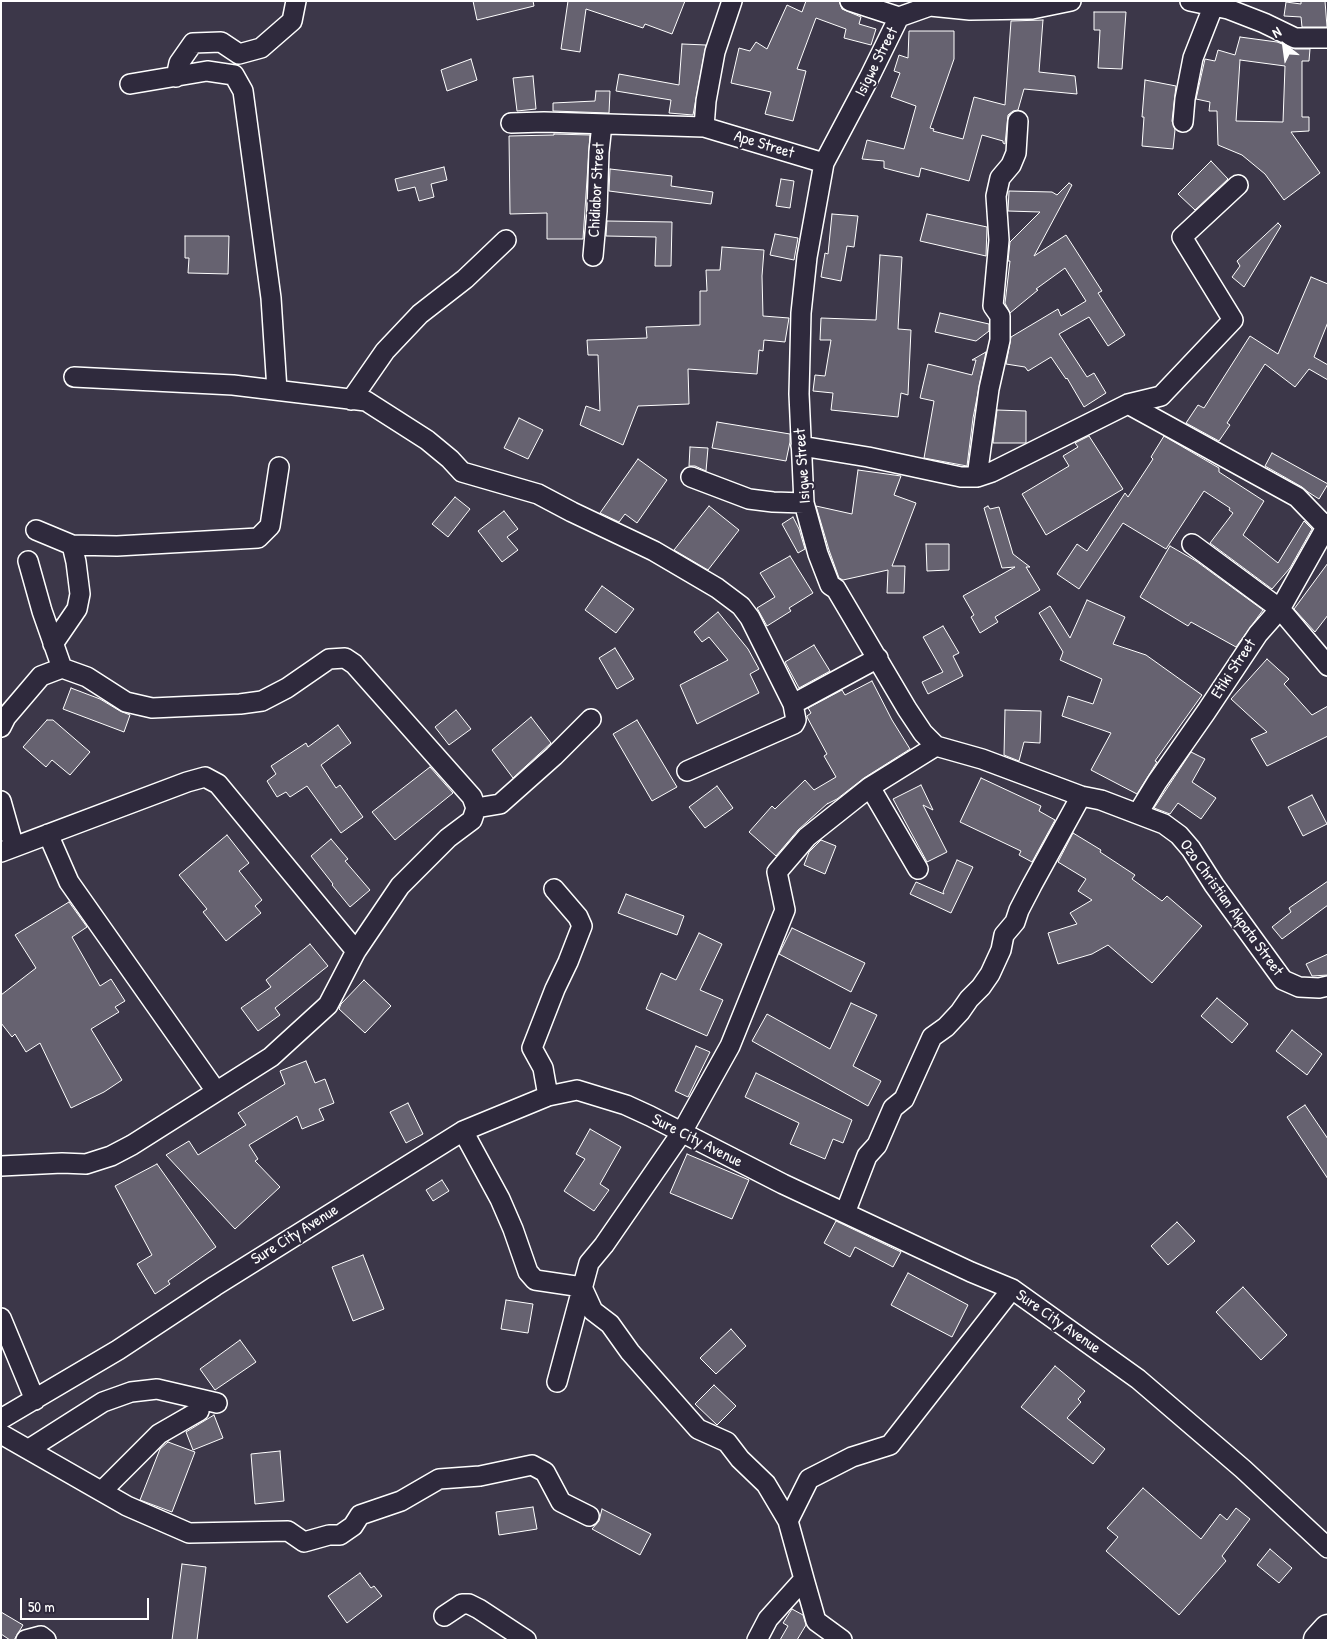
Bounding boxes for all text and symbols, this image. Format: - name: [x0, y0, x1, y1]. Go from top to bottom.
- north arrow: [1259, 20, 1309, 70]
- text: N: [1268, 21, 1284, 42]
- street label: Isigwe Street: [851, 24, 903, 100]
- street label: Ape Street: [732, 127, 796, 163]
- street label: Chidiabor Street: [585, 142, 609, 238]
- street label: Isigwe Street: [791, 428, 815, 504]
- street label: Etiki Street: [1208, 636, 1260, 702]
- street label: Ozo Christian Akpata Street: [1175, 836, 1287, 980]
- street label: Sure City Avenue: [649, 1110, 745, 1172]
- street label: Sure City Avenue: [248, 1201, 342, 1269]
- street label: Sure City Avenue: [1012, 1286, 1104, 1358]
- scale bar: [22, 1588, 151, 1620]
- text: 50 m: [28, 1596, 55, 1617]

